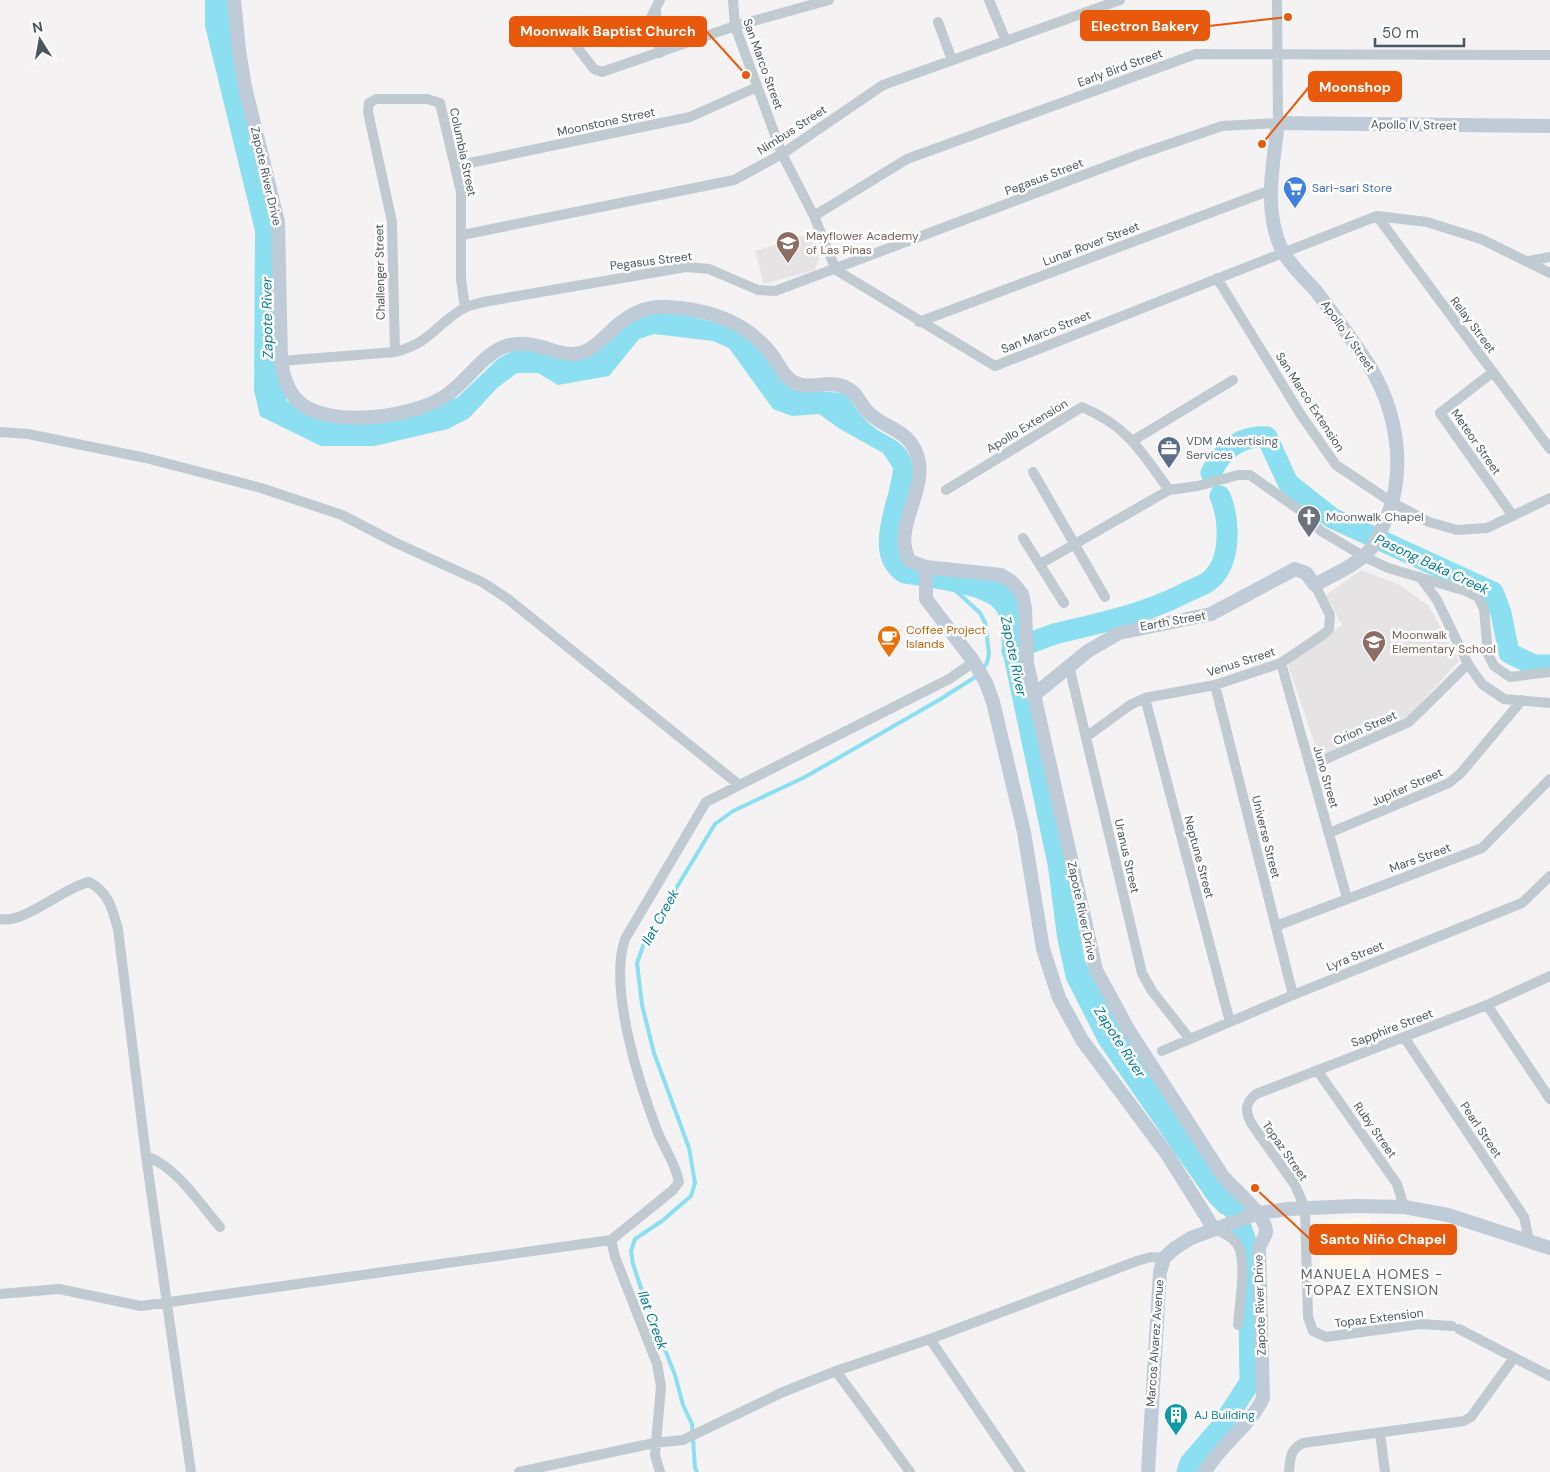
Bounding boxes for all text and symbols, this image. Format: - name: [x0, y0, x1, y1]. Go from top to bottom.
- callout: Electron Bakery: [1081, 11, 1209, 40]
- north arrow: [15, 15, 65, 65]
- scale bar: [1375, 15, 1464, 47]
- street label: San Marco Street: [739, 16, 787, 112]
- text: N: [31, 17, 44, 37]
- callout: Moonwalk Baptist Church: [510, 17, 706, 46]
- text: Electron Bakery: [1091, 17, 1200, 35]
- text: Moonwalk Baptist Church: [520, 22, 696, 40]
- text: 50 m: [1382, 23, 1419, 43]
- street label: Early Bird Street: [1075, 45, 1165, 91]
- callout: Moonshop: [1309, 72, 1401, 101]
- text: Moonshop: [1319, 78, 1391, 96]
- street label: Nimbus Street: [754, 101, 830, 158]
- street label: Moonstone Street: [556, 104, 657, 140]
- street label: Columbia Street: [446, 106, 480, 198]
- street label: Apollo IV Street: [1371, 116, 1458, 134]
- street label: Zapote River Drive: [247, 125, 285, 227]
- street label: Pegasus Street: [1003, 155, 1086, 199]
- supermarket icon: Sari-sari Store: [1282, 175, 1308, 209]
- place label: Sari-sari Store: [1312, 180, 1392, 196]
- street label: Lunar Rover Street: [1040, 218, 1142, 270]
- street label: Challenger Street: [371, 224, 389, 320]
- place label: Mayflower Academy of Las Pinas: [806, 228, 919, 258]
- school or university icon: Mayflower Academy of Las Pinas: [775, 230, 801, 264]
- street label: Pegasus Street: [609, 248, 693, 274]
- water label: Zapote River: [257, 276, 277, 359]
- street label: Relay Street: [1447, 294, 1500, 357]
- street label: Apollo V Street: [1317, 297, 1379, 375]
- street label: San Marco Street: [999, 307, 1094, 357]
- street label: San Marco Extension: [1272, 349, 1348, 455]
- street label: Apollo Extension: [983, 395, 1071, 457]
- street label: Meteor Street: [1447, 406, 1505, 478]
- place label: VDM Advertising Services: [1186, 433, 1278, 463]
- office icon: VDM Advertising Services: [1156, 435, 1182, 469]
- church icon: Moonwalk Chapel: [1296, 504, 1322, 538]
- place label: Moonwalk Chapel: [1326, 509, 1424, 525]
- water label: Pasong Baka Creek: [1372, 530, 1493, 599]
- street label: Earth Street: [1139, 607, 1207, 635]
- water label: Zapote River: [997, 614, 1031, 699]
- place label: Coffee Project Islands: [906, 622, 986, 652]
- cafe icon: Coffee Project Islands: [876, 624, 902, 658]
- place label: Moonwalk Elementary School: [1392, 627, 1496, 657]
- school or university icon: Moonwalk Elementary School: [1361, 629, 1387, 663]
- street label: Venus Street: [1205, 643, 1278, 681]
- street label: Orion Street: [1331, 707, 1399, 749]
- street label: Juno Street: [1309, 744, 1343, 810]
- street label: Jupiter Street: [1369, 764, 1445, 810]
- street label: Universe Street: [1248, 794, 1284, 880]
- street label: Neptune Street: [1180, 814, 1218, 900]
- street label: Uranus Street: [1111, 817, 1143, 895]
- street label: Mars Street: [1387, 839, 1453, 877]
- street label: Zapote River Drive: [1064, 860, 1100, 962]
- water label: Ilat Creek: [637, 885, 683, 948]
- street label: Lyra Street: [1324, 937, 1386, 975]
- water label: Zapote River: [1090, 1003, 1150, 1082]
- street label: Sapphire Street: [1349, 1005, 1436, 1051]
- street label: Ruby Street: [1350, 1099, 1400, 1161]
- street label: Pearl Street: [1456, 1099, 1506, 1161]
- street label: Topaz Street: [1259, 1118, 1312, 1184]
- callout: Santo Niño Chapel: [1310, 1225, 1456, 1254]
- text: Santo Niño Chapel: [1320, 1230, 1446, 1248]
- street label: Zapote River Drive: [1250, 1254, 1270, 1356]
- district label: MANUELA HOMES - TOPAZ EXTENSION: [1301, 1265, 1443, 1299]
- street label: Marcos Alvarez Avenue: [1143, 1279, 1167, 1407]
- water label: Ilat Creek: [634, 1288, 672, 1353]
- street label: Topaz Extension: [1334, 1305, 1424, 1331]
- building icon: AJ Building: [1163, 1402, 1189, 1436]
- place label: AJ Building: [1194, 1407, 1255, 1423]

